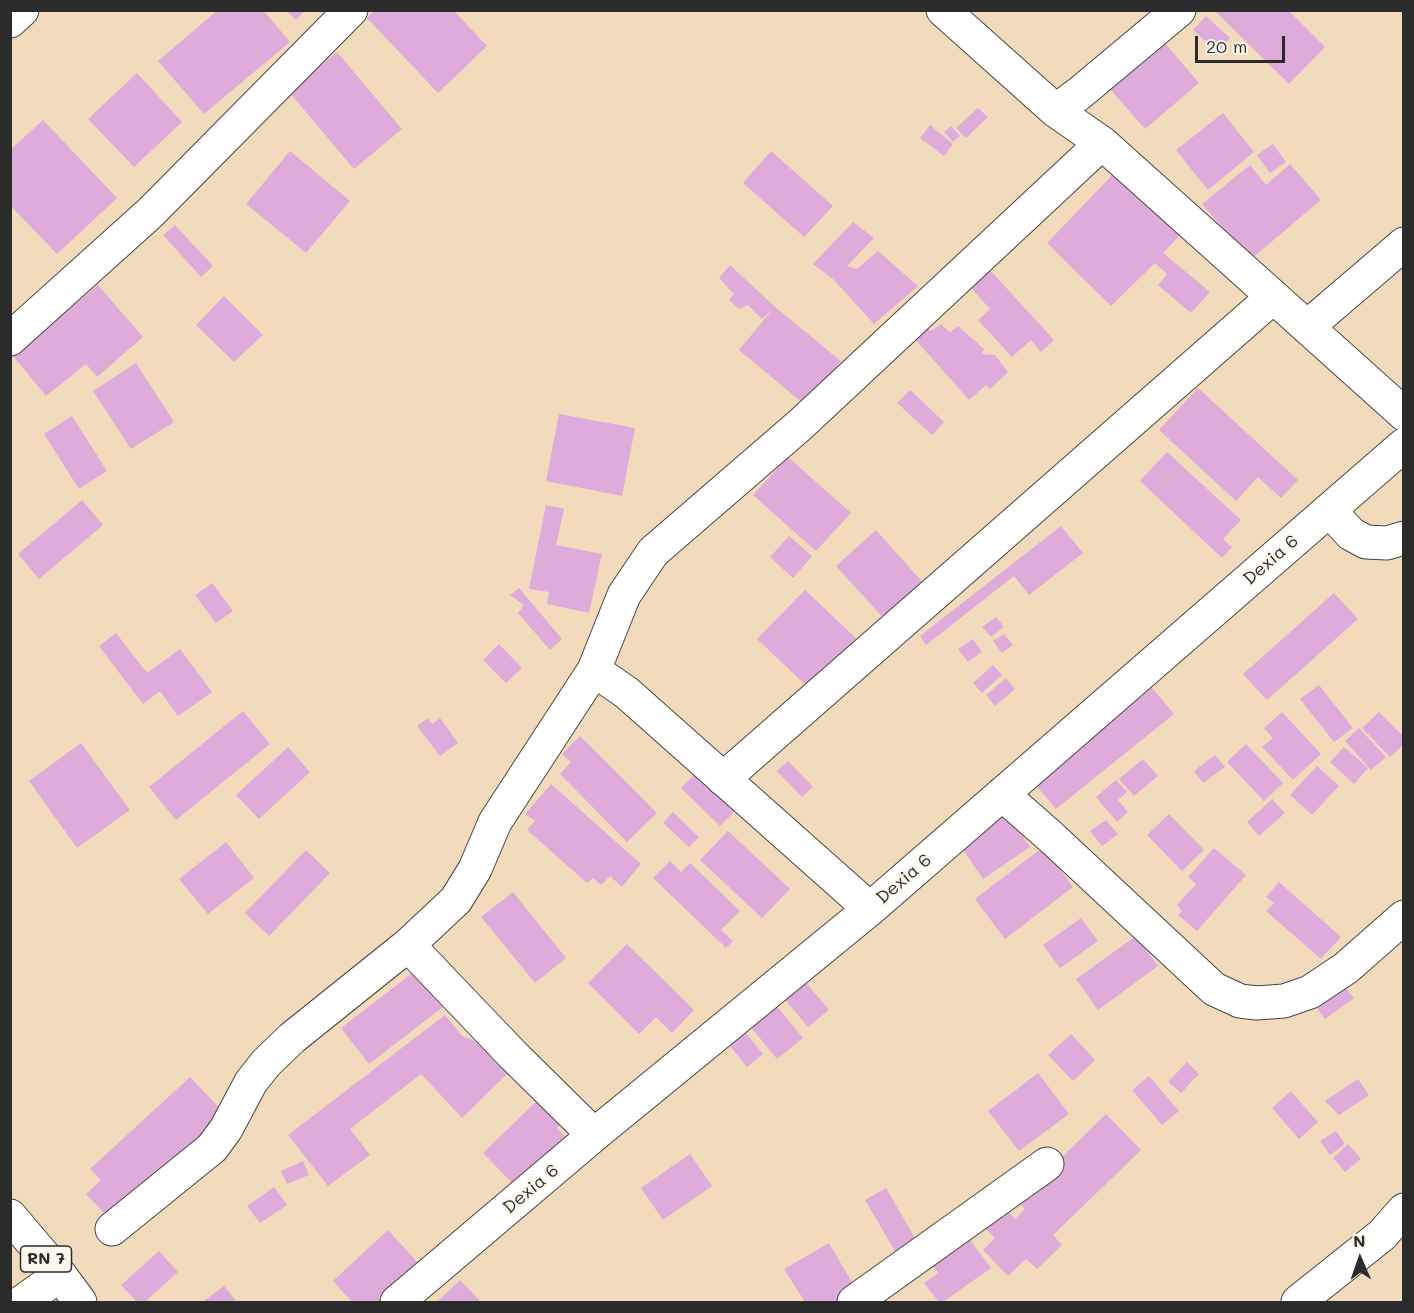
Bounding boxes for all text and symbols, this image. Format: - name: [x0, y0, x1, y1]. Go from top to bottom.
- scale bar: [1198, 24, 1288, 62]
- text: 20 m: [1206, 34, 1247, 58]
- street label: Dexia 6: [1239, 530, 1303, 590]
- street label: Dexia 6: [872, 849, 936, 909]
- street label: Dexia 6: [499, 1160, 563, 1218]
- north arrow: [1330, 1229, 1390, 1289]
- text: N: [1353, 1230, 1366, 1251]
- road number: RN 7: [20, 1246, 72, 1272]

